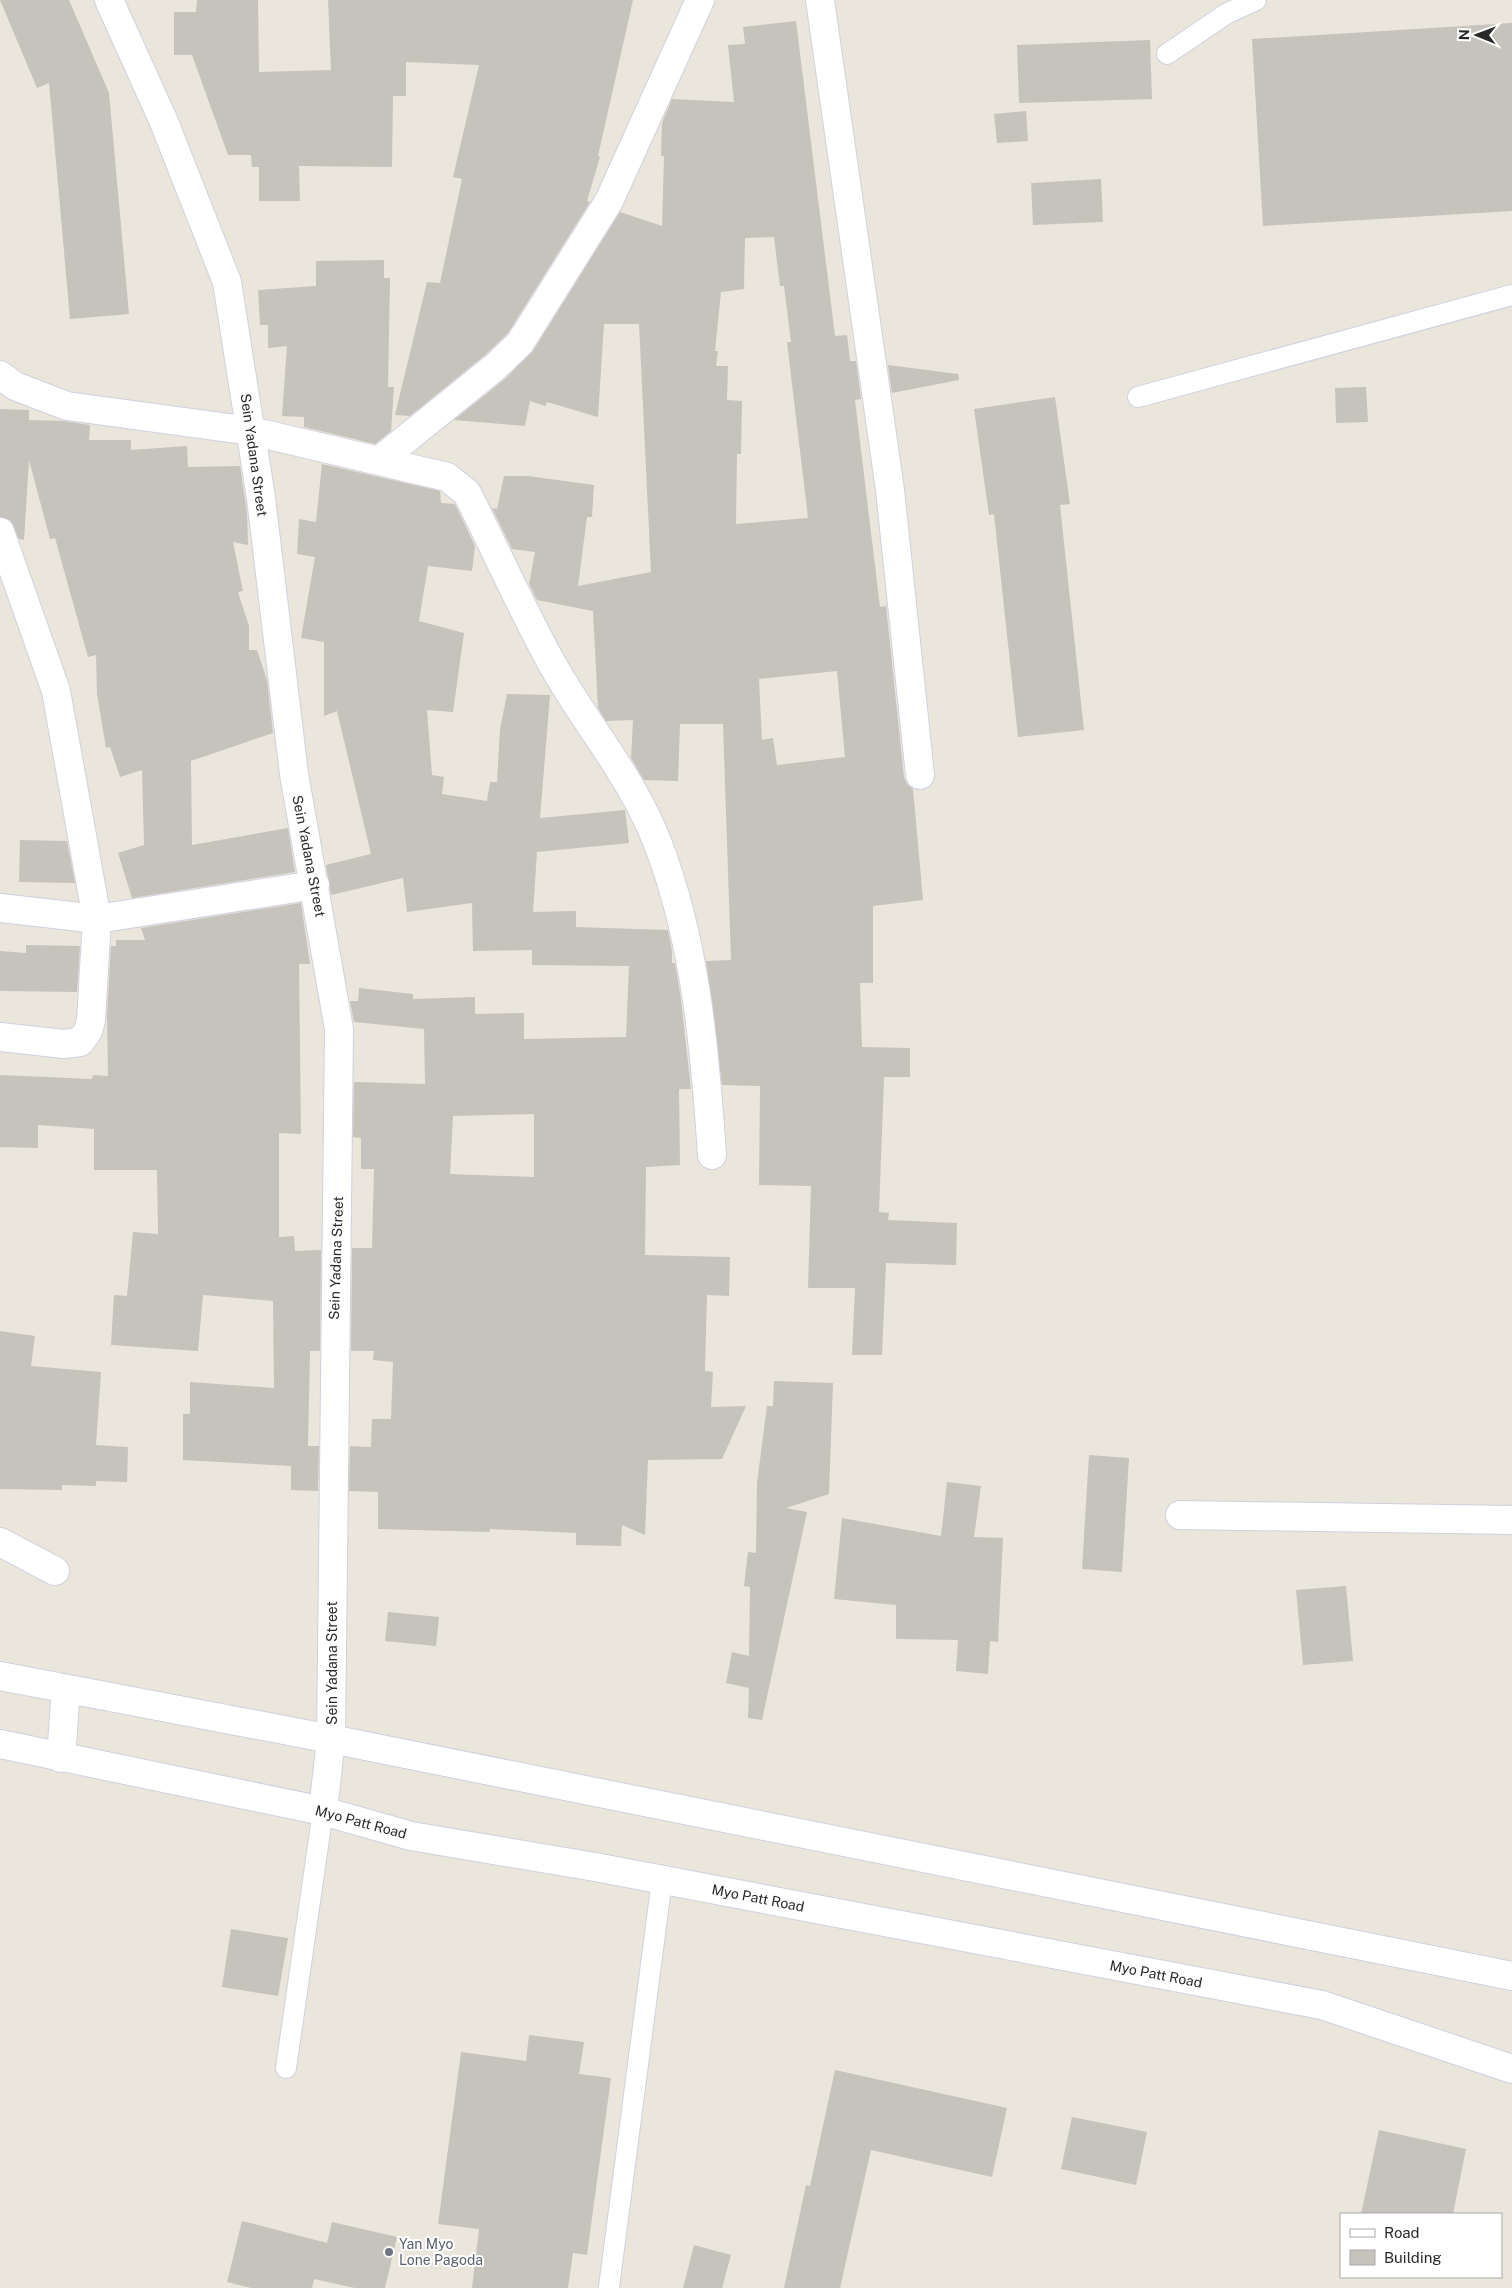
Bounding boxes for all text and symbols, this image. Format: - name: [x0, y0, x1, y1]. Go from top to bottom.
- north arrow: [1452, 10, 1502, 60]
- text: N: [1456, 29, 1472, 40]
- street label: Sein Yadana Street: [237, 393, 271, 517]
- street label: Sein Yadana Street: [289, 794, 329, 918]
- street label: Sein Yadana Street: [326, 1196, 346, 1320]
- street label: Sein Yadana Street: [324, 1601, 340, 1725]
- street label: Myo Patt Road: [314, 1802, 408, 1842]
- street label: Myo Patt Road: [710, 1881, 806, 1915]
- street label: Myo Patt Road: [1108, 1957, 1204, 1991]
- legend: [1340, 2213, 1502, 2278]
- text: Road: [1384, 2224, 1420, 2241]
- place label: Yan Myo Lone Pagoda: [399, 2236, 483, 2268]
- marker: Yan Myo Lone Pagoda: [383, 2246, 395, 2258]
- text: Building: [1384, 2249, 1442, 2266]

